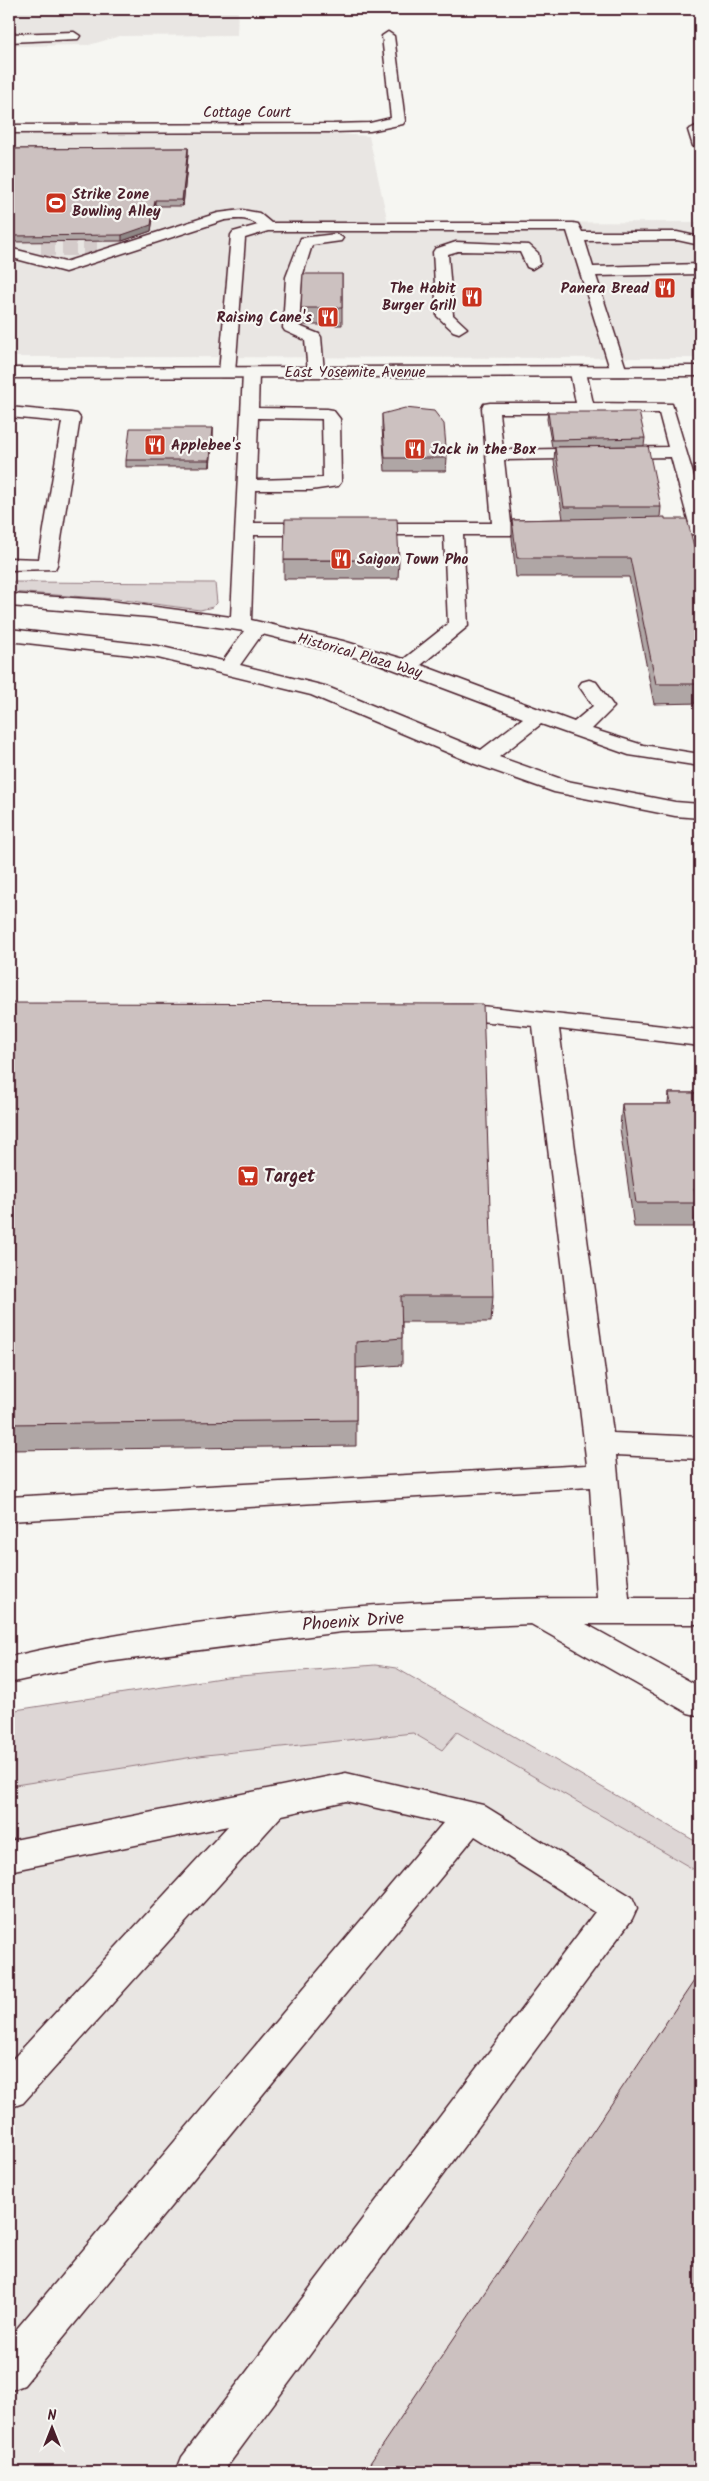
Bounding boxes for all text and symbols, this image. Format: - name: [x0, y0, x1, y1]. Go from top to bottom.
- street label: Cottage Court: [203, 101, 291, 125]
- place label: Strike Zone Bowling Alley: [72, 183, 161, 224]
- sports icon: Strike Zone Bowling Alley: [44, 191, 68, 215]
- restaurant icon: Panera Bread: [653, 276, 677, 300]
- place label: The Habit Burger Grill: [382, 277, 456, 318]
- place label: Panera Bread: [561, 277, 650, 301]
- restaurant icon: The Habit Burger Grill: [460, 285, 484, 309]
- restaurant icon: Raising Cane's: [316, 305, 340, 329]
- place label: Raising Cane's: [216, 306, 312, 330]
- street label: East Yosemite Avenue: [285, 361, 426, 385]
- restaurant icon: Applebee's: [143, 433, 167, 457]
- place label: Applebee's: [171, 434, 241, 458]
- restaurant icon: Jack in the Box: [403, 437, 427, 461]
- place label: Jack in the Box: [431, 438, 537, 462]
- restaurant icon: Saigon Town Pho: [329, 547, 353, 571]
- place label: Saigon Town Pho: [357, 548, 468, 572]
- street label: Historical Plaza Way: [294, 627, 426, 686]
- place label: Target: [264, 1163, 316, 1192]
- supermarket icon: Target: [236, 1164, 260, 1188]
- street label: Phoenix Drive: [301, 1604, 405, 1641]
- north arrow: [28, 2404, 78, 2454]
- text: N: [48, 2405, 57, 2427]

